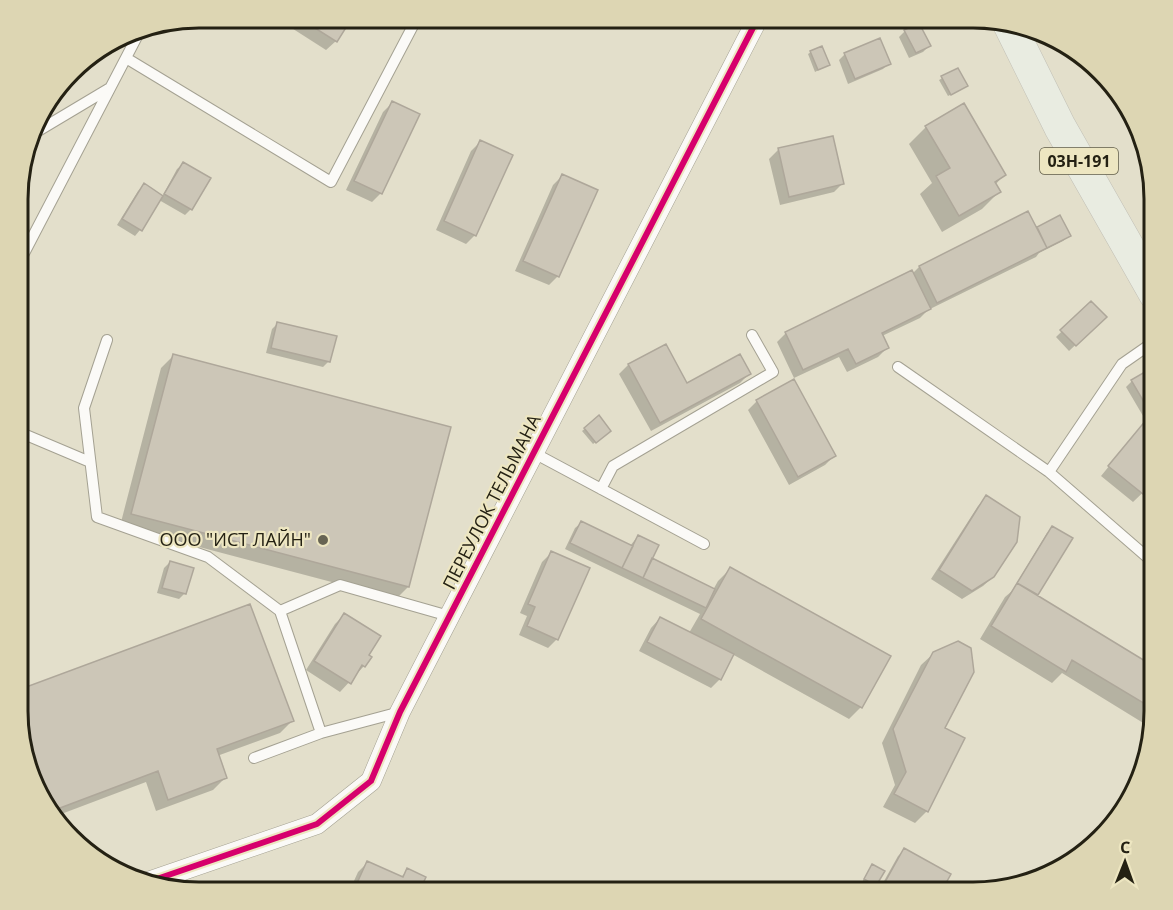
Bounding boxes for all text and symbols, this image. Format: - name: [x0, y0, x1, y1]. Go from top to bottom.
- road number: 03Н-191: [1040, 148, 1118, 174]
- street label: ПЕРЕУЛОК ТЕЛЬМАНА: [436, 409, 546, 593]
- place label: ООО "ИСТ ЛАЙН": [159, 527, 311, 551]
- marker: ООО "ИСТ ЛАЙН": [316, 533, 330, 547]
- north arrow: [1095, 832, 1155, 892]
- text: С: [1120, 836, 1131, 858]

